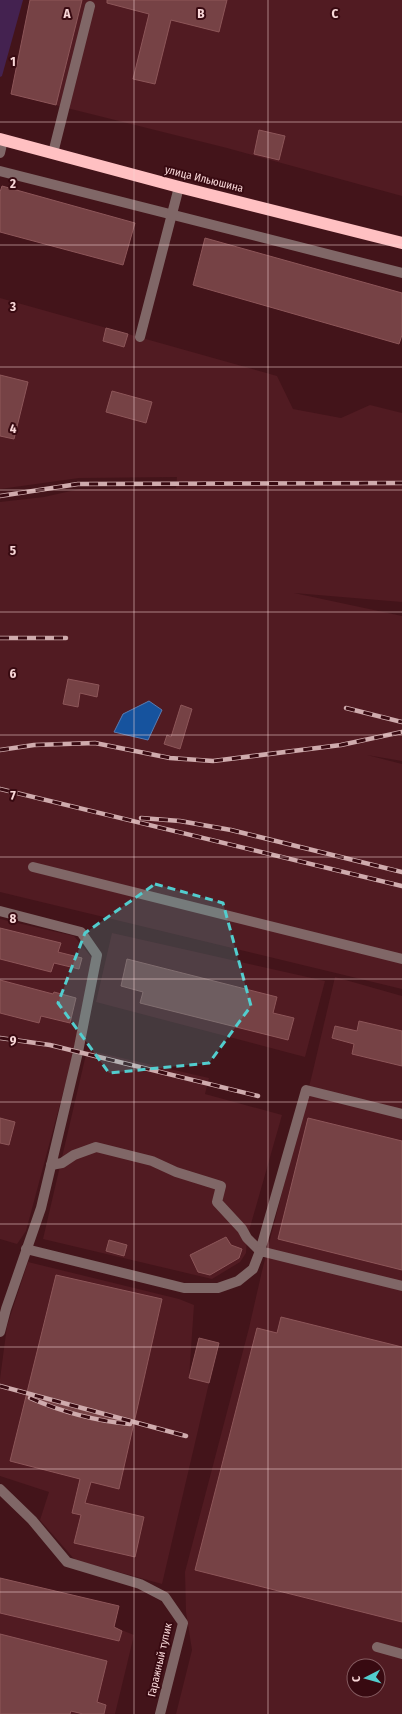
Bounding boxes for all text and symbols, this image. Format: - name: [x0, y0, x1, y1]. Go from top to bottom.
- text: A: [62, 6, 71, 21]
- text: B: [197, 6, 205, 21]
- text: C: [332, 6, 339, 21]
- text: 1: [10, 54, 16, 69]
- street label: улица Ильюшина: [163, 163, 245, 195]
- text: 2: [9, 176, 16, 191]
- text: 3: [9, 299, 16, 314]
- text: 4: [10, 421, 17, 436]
- text: 5: [10, 543, 16, 558]
- text: 6: [10, 666, 17, 681]
- text: 7: [10, 788, 16, 803]
- text: 8: [10, 911, 17, 926]
- text: 9: [10, 1033, 17, 1048]
- street label: Гаражный тупик: [145, 1621, 175, 1698]
- north arrow: [346, 1658, 386, 1698]
- text: С: [350, 1675, 363, 1683]

